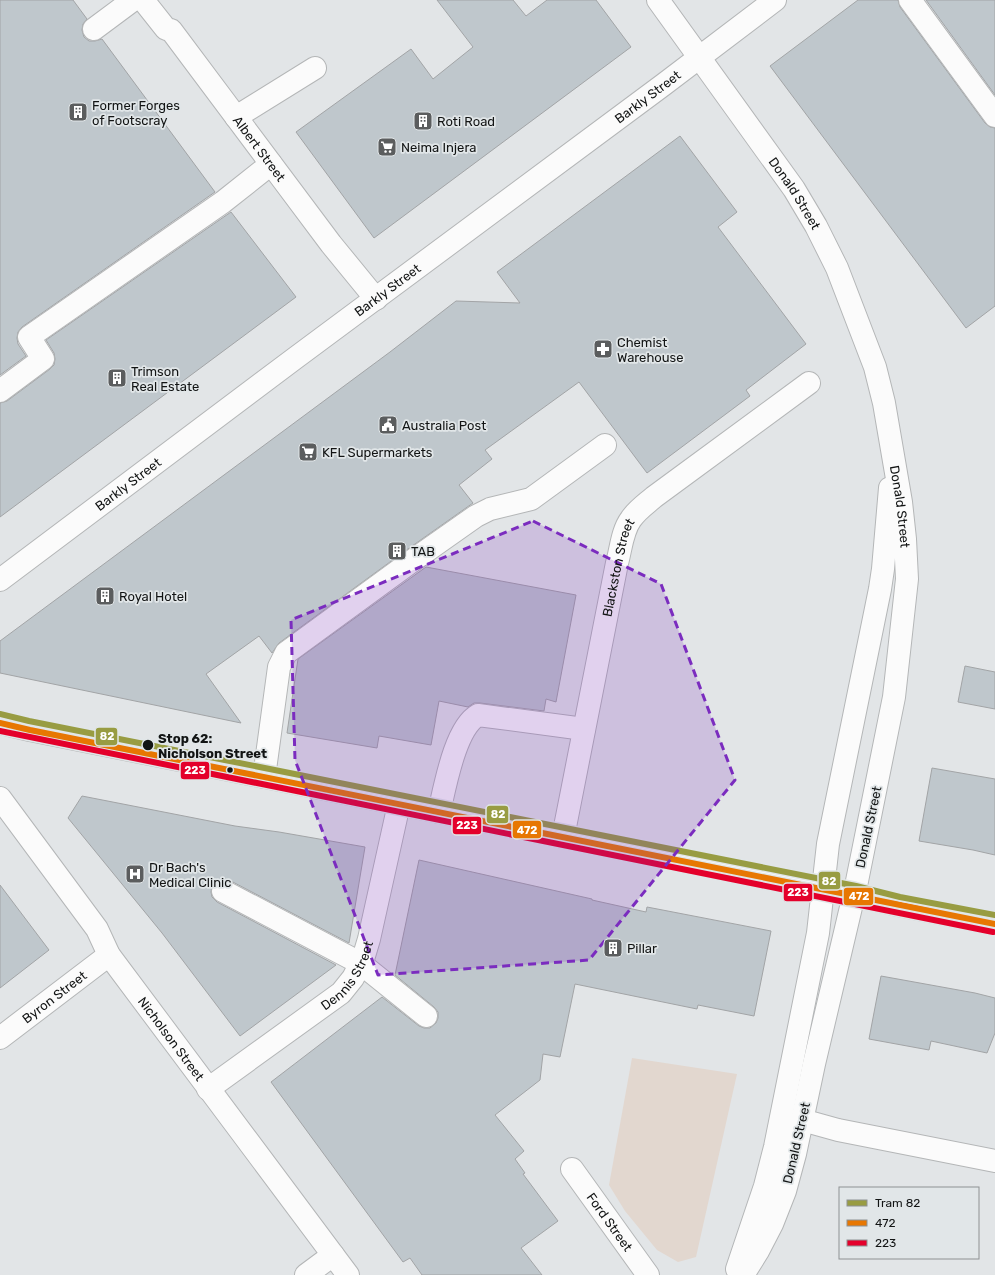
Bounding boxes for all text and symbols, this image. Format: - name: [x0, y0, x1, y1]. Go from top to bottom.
- street label: Barkly Street: [612, 67, 684, 126]
- place label: Former Forges of Footscray: [92, 98, 180, 128]
- building icon: Former Forges of Footscray: [67, 101, 89, 123]
- building icon: Roti Road: [412, 110, 434, 132]
- street label: Albert Street: [230, 113, 288, 184]
- place label: Roti Road: [437, 114, 495, 129]
- supermarket icon: Neima Injera: [376, 136, 398, 158]
- place label: Neima Injera: [401, 140, 476, 155]
- street label: Donald Street: [766, 154, 823, 232]
- street label: Barkly Street: [352, 261, 424, 320]
- place label: Chemist Warehouse: [617, 335, 684, 365]
- pharmacy icon: Chemist Warehouse: [592, 338, 614, 360]
- place label: Trimson Real Estate: [131, 364, 199, 394]
- building icon: Trimson Real Estate: [106, 367, 128, 389]
- public building icon: Australia Post: [377, 414, 399, 436]
- place label: Australia Post: [402, 418, 486, 433]
- supermarket icon: KFL Supermarkets: [297, 441, 319, 463]
- place label: KFL Supermarkets: [322, 445, 433, 460]
- street label: Barkly Street: [92, 455, 164, 514]
- street label: Donald Street: [887, 464, 912, 548]
- street label: Blackston Street: [600, 515, 637, 618]
- building icon: TAB: [386, 540, 408, 562]
- place label: TAB: [411, 544, 435, 559]
- building icon: Royal Hotel: [94, 585, 116, 607]
- place label: Royal Hotel: [119, 589, 187, 604]
- line badge: 82: [95, 727, 118, 746]
- text: 82: [100, 730, 114, 743]
- place label: Stop 62: Nicholson Street: [158, 731, 267, 761]
- marker: Stop 62: Nicholson Street: [141, 738, 155, 752]
- line badge: 223: [180, 761, 210, 780]
- text: 223: [184, 764, 206, 777]
- unlabelled marker: [225, 765, 235, 775]
- street label: Donald Street: [853, 785, 884, 869]
- line badge: 82: [486, 805, 509, 824]
- text: 82: [491, 808, 505, 821]
- line badge: 223: [452, 816, 482, 835]
- text: 223: [456, 819, 478, 832]
- line badge: 472: [512, 820, 542, 839]
- text: 472: [517, 824, 537, 837]
- place label: Dr Bach's Medical Clinic: [149, 860, 231, 890]
- hospital icon: Dr Bach's Medical Clinic: [124, 863, 146, 885]
- line badge: 82: [818, 871, 841, 890]
- text: 82: [822, 875, 836, 888]
- line badge: 223: [783, 883, 813, 902]
- text: 223: [787, 886, 809, 899]
- line badge: 472: [843, 887, 874, 906]
- text: 472: [849, 890, 869, 903]
- building icon: Pillar: [602, 937, 624, 959]
- street label: Dennis Street: [318, 939, 376, 1013]
- place label: Pillar: [627, 941, 657, 956]
- street label: Byron Street: [19, 968, 90, 1026]
- street label: Nicholson Street: [135, 994, 207, 1084]
- street label: Donald Street: [780, 1101, 813, 1185]
- legend: [839, 1187, 979, 1259]
- street label: Ford Street: [583, 1190, 635, 1254]
- text: Tram 82: [875, 1196, 920, 1210]
- text: 472: [875, 1216, 895, 1230]
- text: 223: [875, 1236, 896, 1250]

